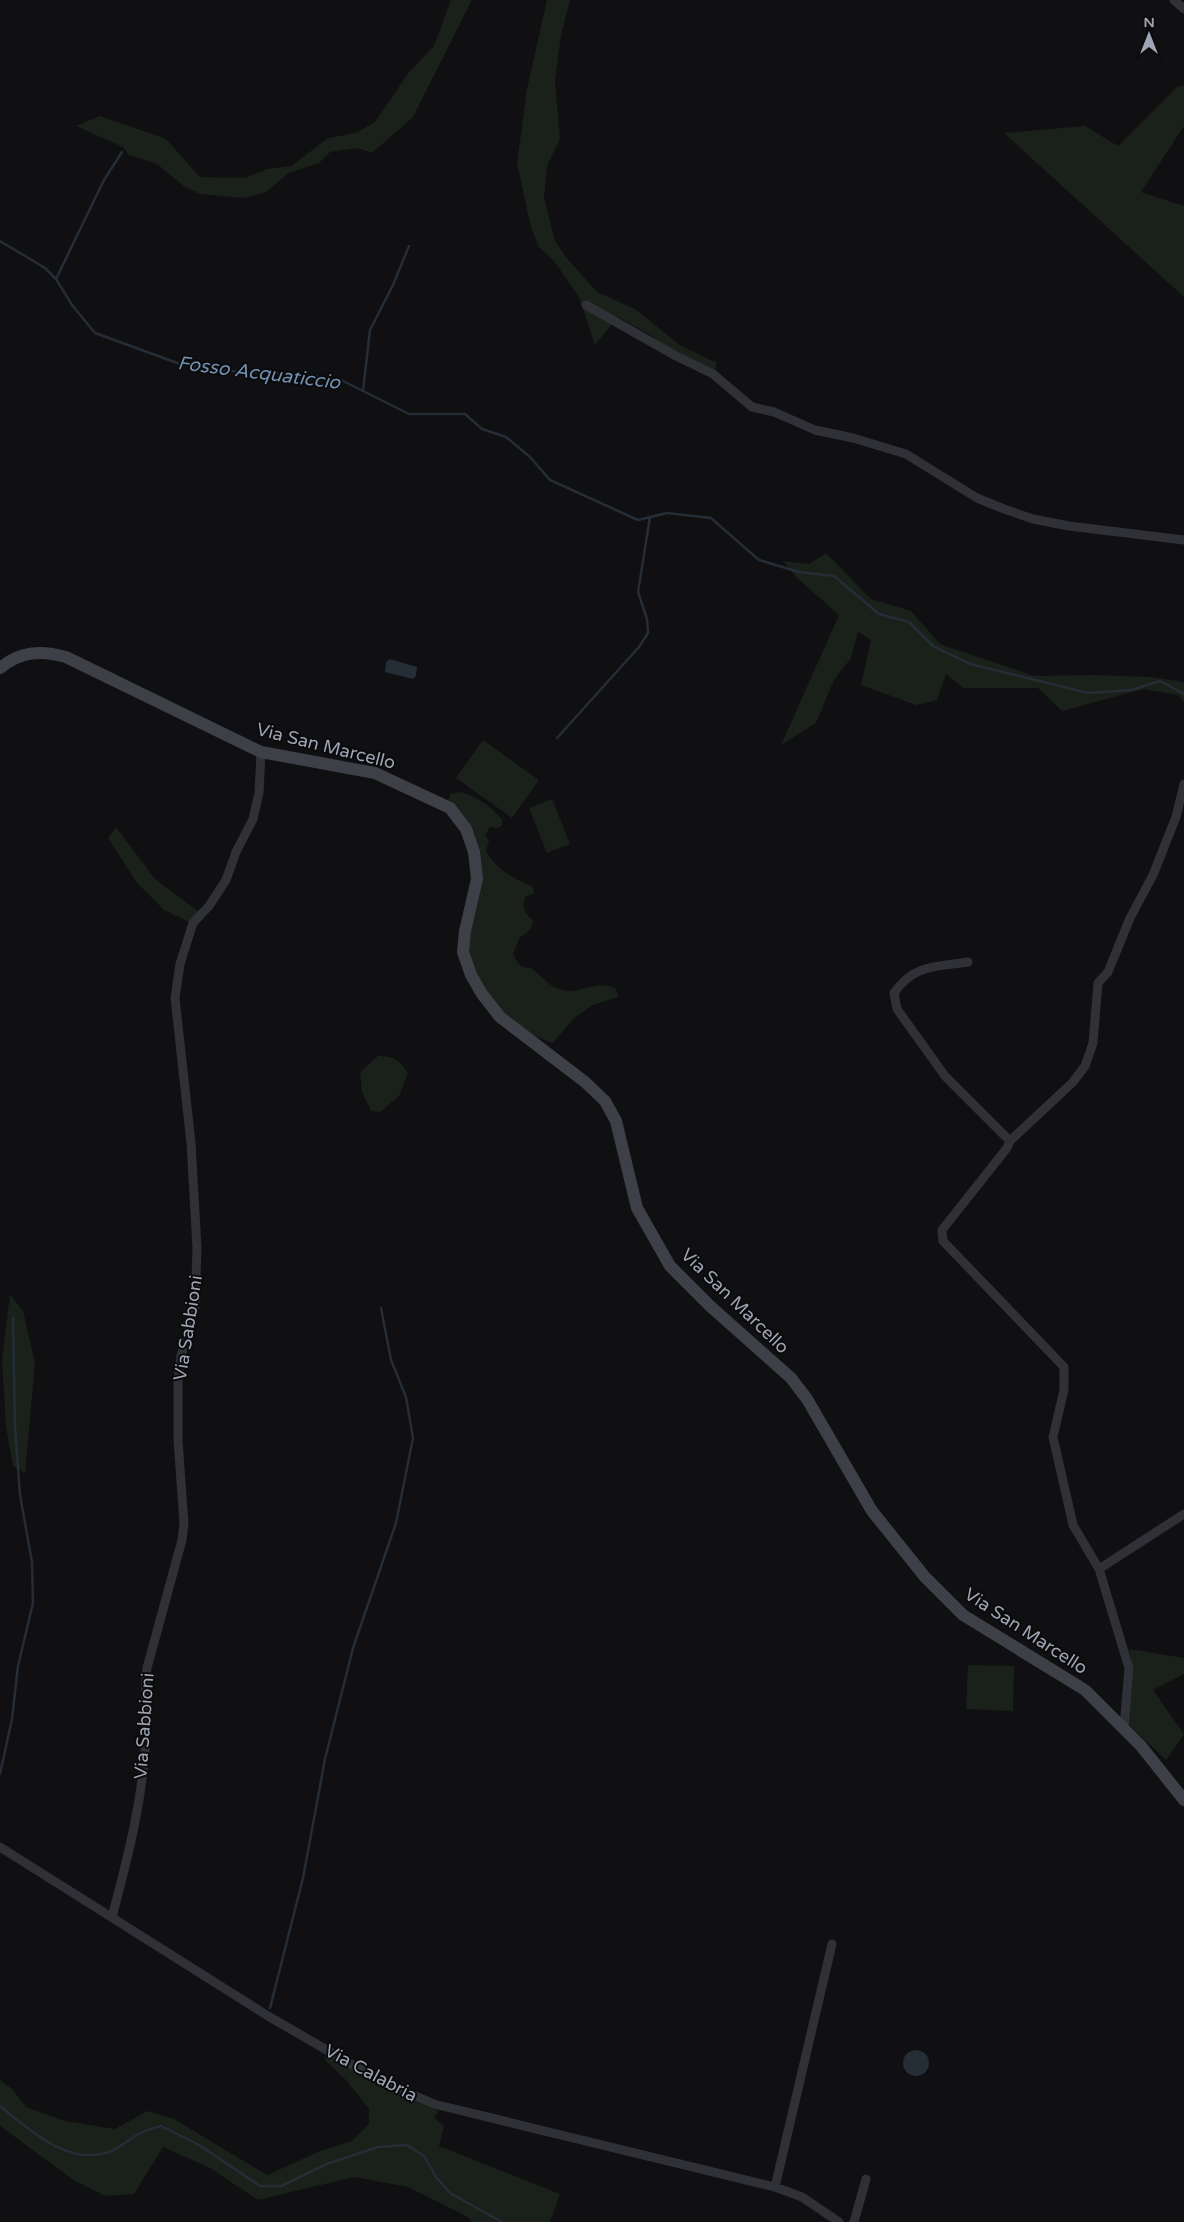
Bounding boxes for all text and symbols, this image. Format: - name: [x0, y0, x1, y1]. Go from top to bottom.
- north arrow: [1124, 10, 1174, 60]
- text: N: [1143, 14, 1155, 31]
- water label: Fosso Acquaticcio: [176, 352, 343, 394]
- street label: Via San Marcello: [254, 718, 398, 774]
- street label: Via San Marcello: [676, 1244, 794, 1358]
- street label: Via Sabbioni: [169, 1274, 207, 1382]
- street label: Via San Marcello: [960, 1583, 1092, 1679]
- street label: Via Sabbioni: [129, 1672, 159, 1780]
- street label: Via Calabria: [321, 2039, 421, 2107]

